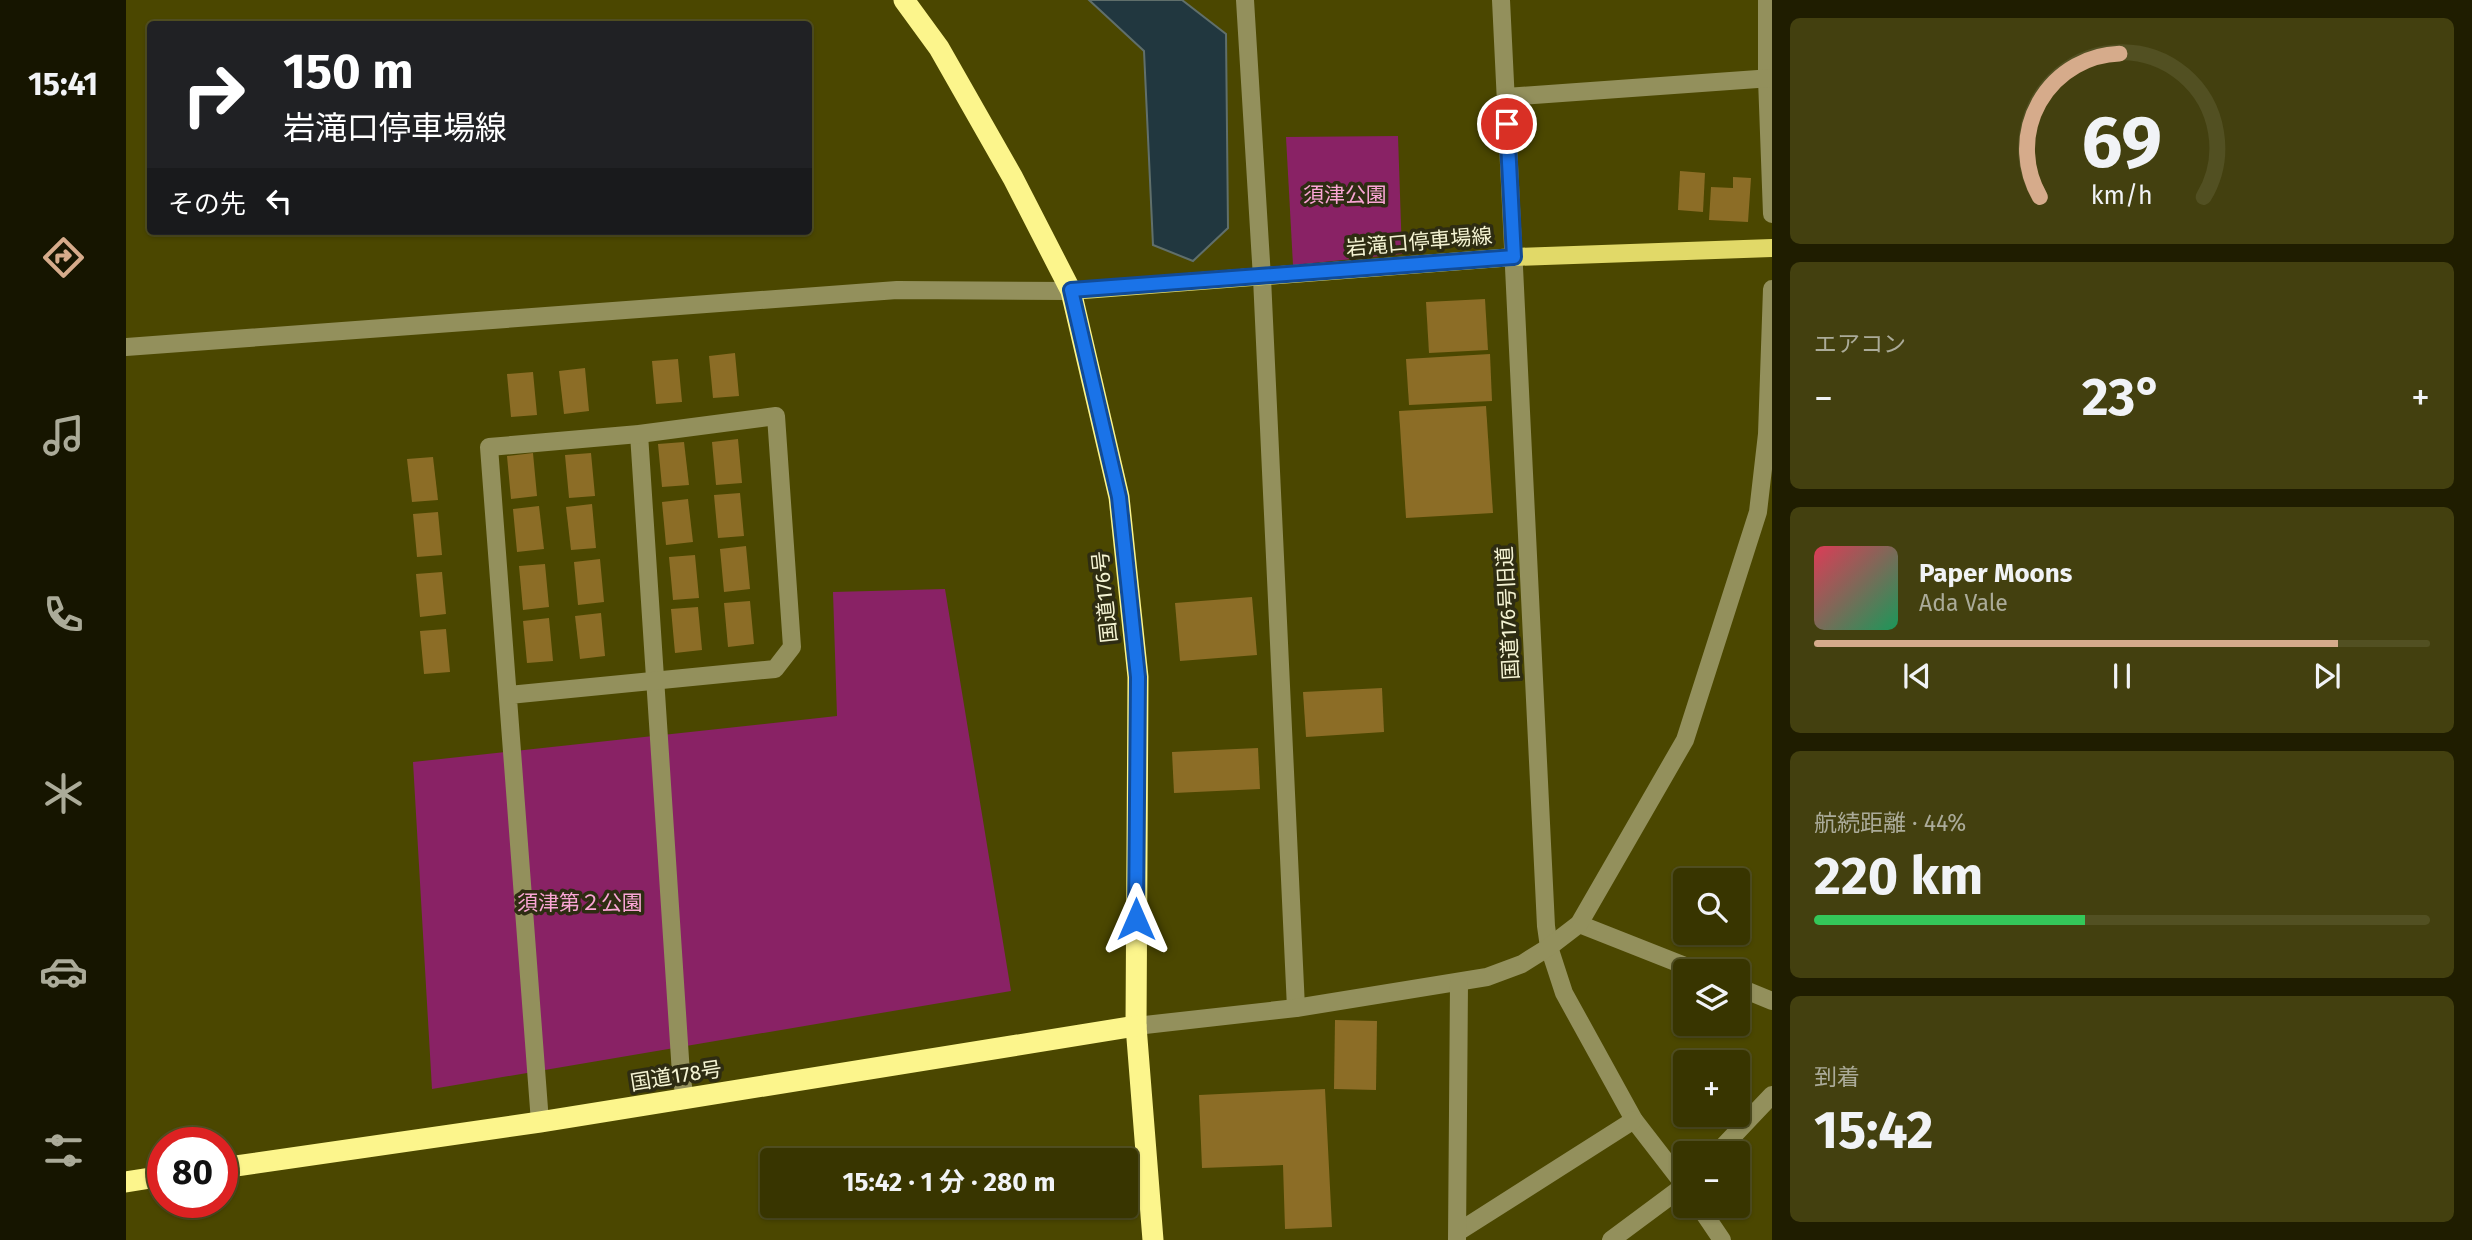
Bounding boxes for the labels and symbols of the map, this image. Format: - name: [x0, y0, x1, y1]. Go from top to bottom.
- pin: [1477, 94, 1537, 154]
- park label: 須津公園: [1303, 182, 1387, 208]
- street label: 岩滝口停車場線: [1345, 223, 1493, 261]
- street label: 国道176号旧道: [1492, 545, 1524, 681]
- street label: 国道176号: [1087, 550, 1123, 644]
- position arrow: [1099, 882, 1173, 956]
- park label: 須津第２公園: [517, 890, 643, 916]
- street label: 国道178号: [628, 1056, 724, 1096]
- speed limit sign: 80: [147, 1127, 238, 1218]

